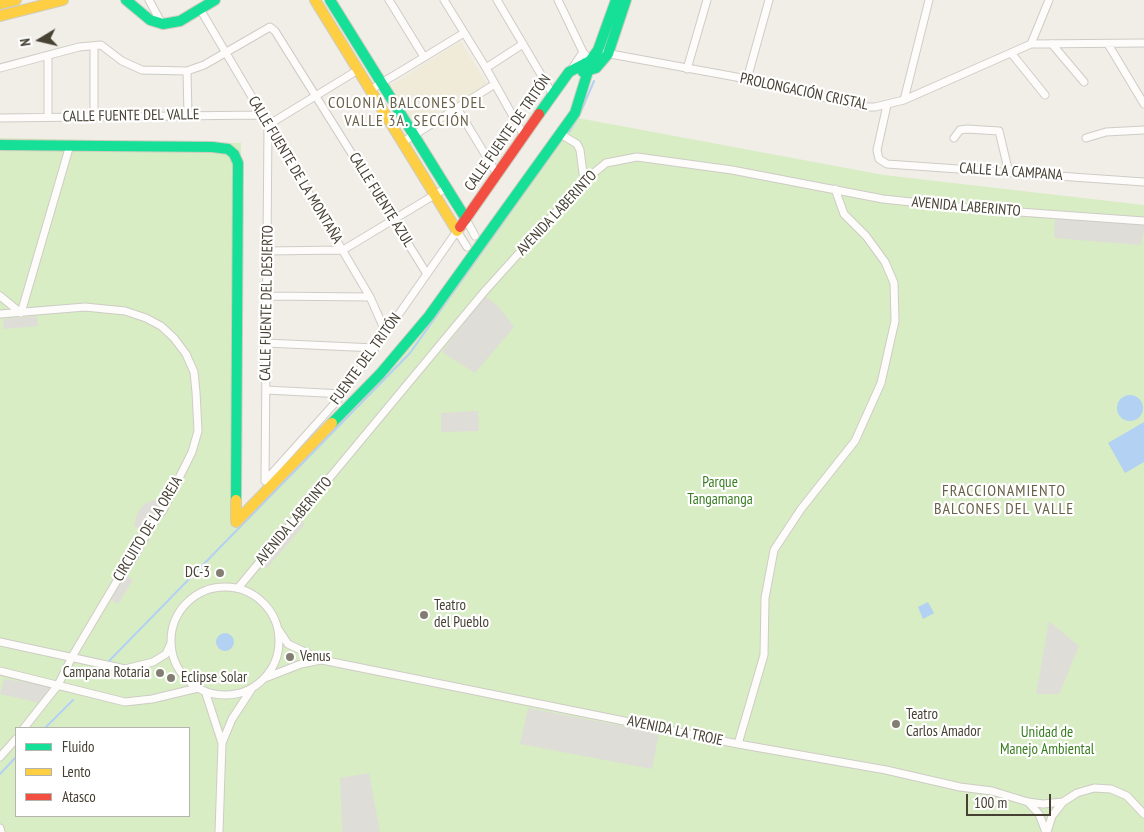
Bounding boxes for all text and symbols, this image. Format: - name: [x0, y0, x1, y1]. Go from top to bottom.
- north arrow: [15, 15, 65, 65]
- text: N: [16, 37, 35, 47]
- street label: PROLONGACIÓN CRISTAL: [738, 70, 870, 114]
- street label: CALLE FUENTE DE TRITÓN: [461, 71, 555, 195]
- street label: CALLE FUENTE DE LA MONTAÑA: [244, 93, 346, 247]
- district label: COLONIA BALCONES DEL VALLE 3A. SECCIÓN: [326, 93, 488, 131]
- street label: CALLE FUENTE DEL VALLE: [63, 106, 199, 126]
- street label: CALLE FUENTE AZUL: [345, 149, 417, 251]
- street label: CALLE LA CAMPANA: [959, 159, 1063, 185]
- street label: AVENIDA LABERINTO: [513, 167, 601, 259]
- street label: AVENIDA LABERINTO: [911, 193, 1021, 221]
- street label: CALLE FUENTE DEL DESIERTO: [257, 225, 277, 381]
- street label: FUENTE DEL TRITÓN: [327, 310, 405, 408]
- street label: CIRCUITO DE LA OREJA: [109, 473, 187, 585]
- street label: AVENIDA LABERINTO: [252, 473, 336, 569]
- park label: Parque Tangamanga: [687, 474, 753, 509]
- district label: FRACCIONAMIENTO BALCONES DEL VALLE: [932, 481, 1076, 519]
- place label: DC-3: [185, 564, 210, 582]
- marker: DC-3: [214, 567, 226, 579]
- place label: Teatro del Pueblo: [434, 597, 489, 632]
- marker: Teatro del Pueblo: [418, 609, 430, 621]
- place label: Venus: [300, 648, 331, 666]
- marker: Venus: [284, 651, 296, 663]
- place label: Campana Rotaria: [63, 664, 150, 682]
- marker: Campana Rotaria: [154, 667, 166, 679]
- place label: Eclipse Solar: [181, 669, 247, 687]
- marker: Eclipse Solar: [165, 672, 177, 684]
- place label: Teatro Carlos Amador: [906, 706, 981, 741]
- street label: AVENIDA LA TROJE: [625, 712, 725, 750]
- marker: Teatro Carlos Amador: [890, 718, 902, 730]
- park label: Unidad de Manejo Ambiental: [1000, 724, 1094, 759]
- legend: [15, 727, 190, 817]
- text: Fluido: [62, 737, 94, 756]
- text: Lento: [62, 762, 91, 781]
- scale bar: [969, 784, 1054, 816]
- text: Atasco: [62, 787, 96, 806]
- text: 100 m: [974, 793, 1007, 812]

